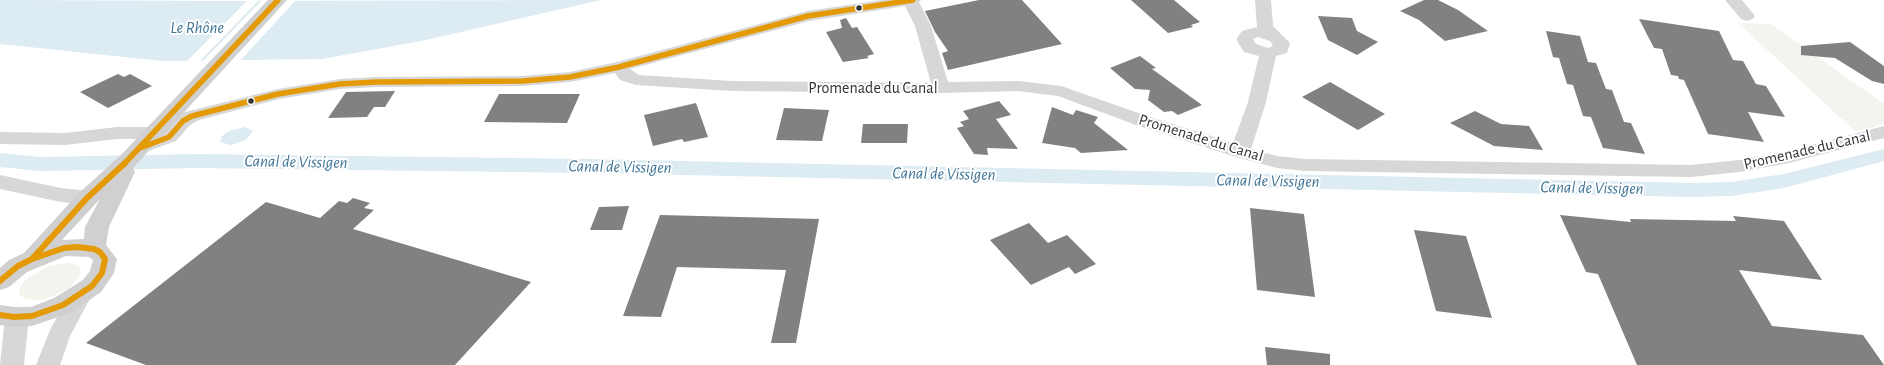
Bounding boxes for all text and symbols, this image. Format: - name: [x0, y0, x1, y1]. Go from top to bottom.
- unlabelled marker: [854, 3, 864, 13]
- water label: Le Rhône: [170, 18, 224, 38]
- street label: Promenade du Canal: [808, 78, 938, 98]
- unlabelled marker: [246, 96, 256, 106]
- street label: Promenade du Canal: [1136, 110, 1266, 166]
- street label: Promenade du Canal: [1742, 126, 1872, 174]
- water label: Canal de Vissigen: [244, 151, 348, 173]
- water label: Canal de Vissigen: [568, 156, 672, 178]
- water label: Canal de Vissigen: [892, 163, 996, 185]
- water label: Canal de Vissigen: [1216, 170, 1320, 192]
- water label: Canal de Vissigen: [1540, 177, 1644, 199]

